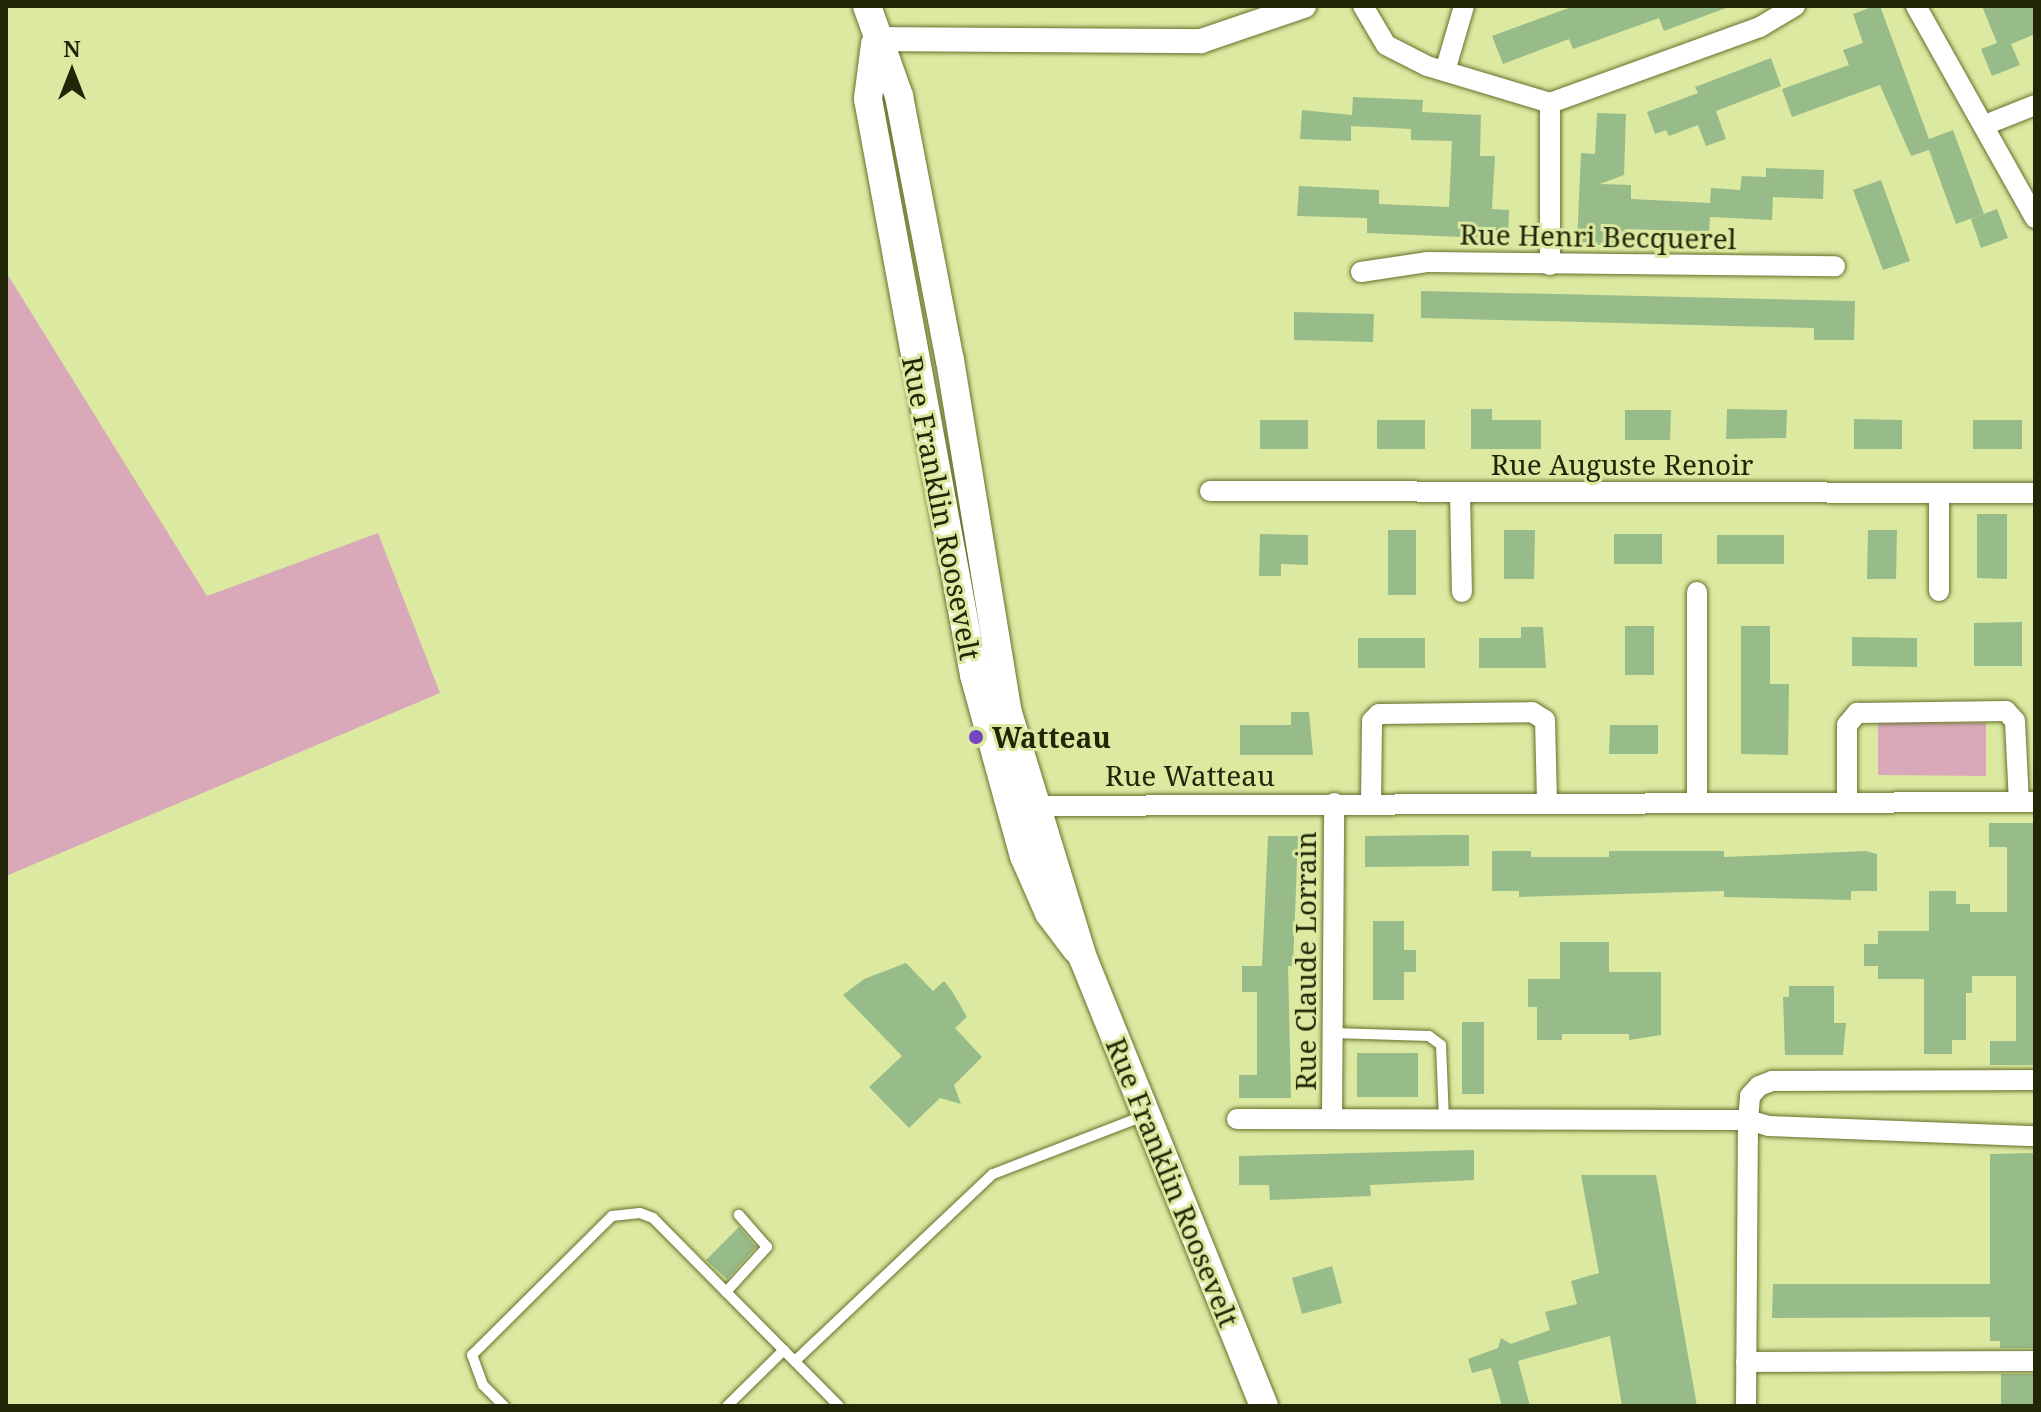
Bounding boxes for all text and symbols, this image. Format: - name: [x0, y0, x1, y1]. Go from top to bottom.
- north arrow: [32, 32, 112, 112]
- text: N: [63, 33, 81, 63]
- street label: Rue Henri Becquerel: [1459, 217, 1737, 255]
- street label: Rue Franklin Roosevelt: [896, 353, 988, 663]
- street label: Rue Auguste Renoir: [1491, 447, 1753, 481]
- place label: Watteau: [992, 720, 1111, 754]
- marker: Watteau: [967, 728, 985, 746]
- street label: Rue Watteau: [1105, 758, 1275, 792]
- street label: Rue Claude Lorrain: [1288, 831, 1322, 1091]
- street label: Rue Franklin Roosevelt: [1100, 1033, 1246, 1331]

